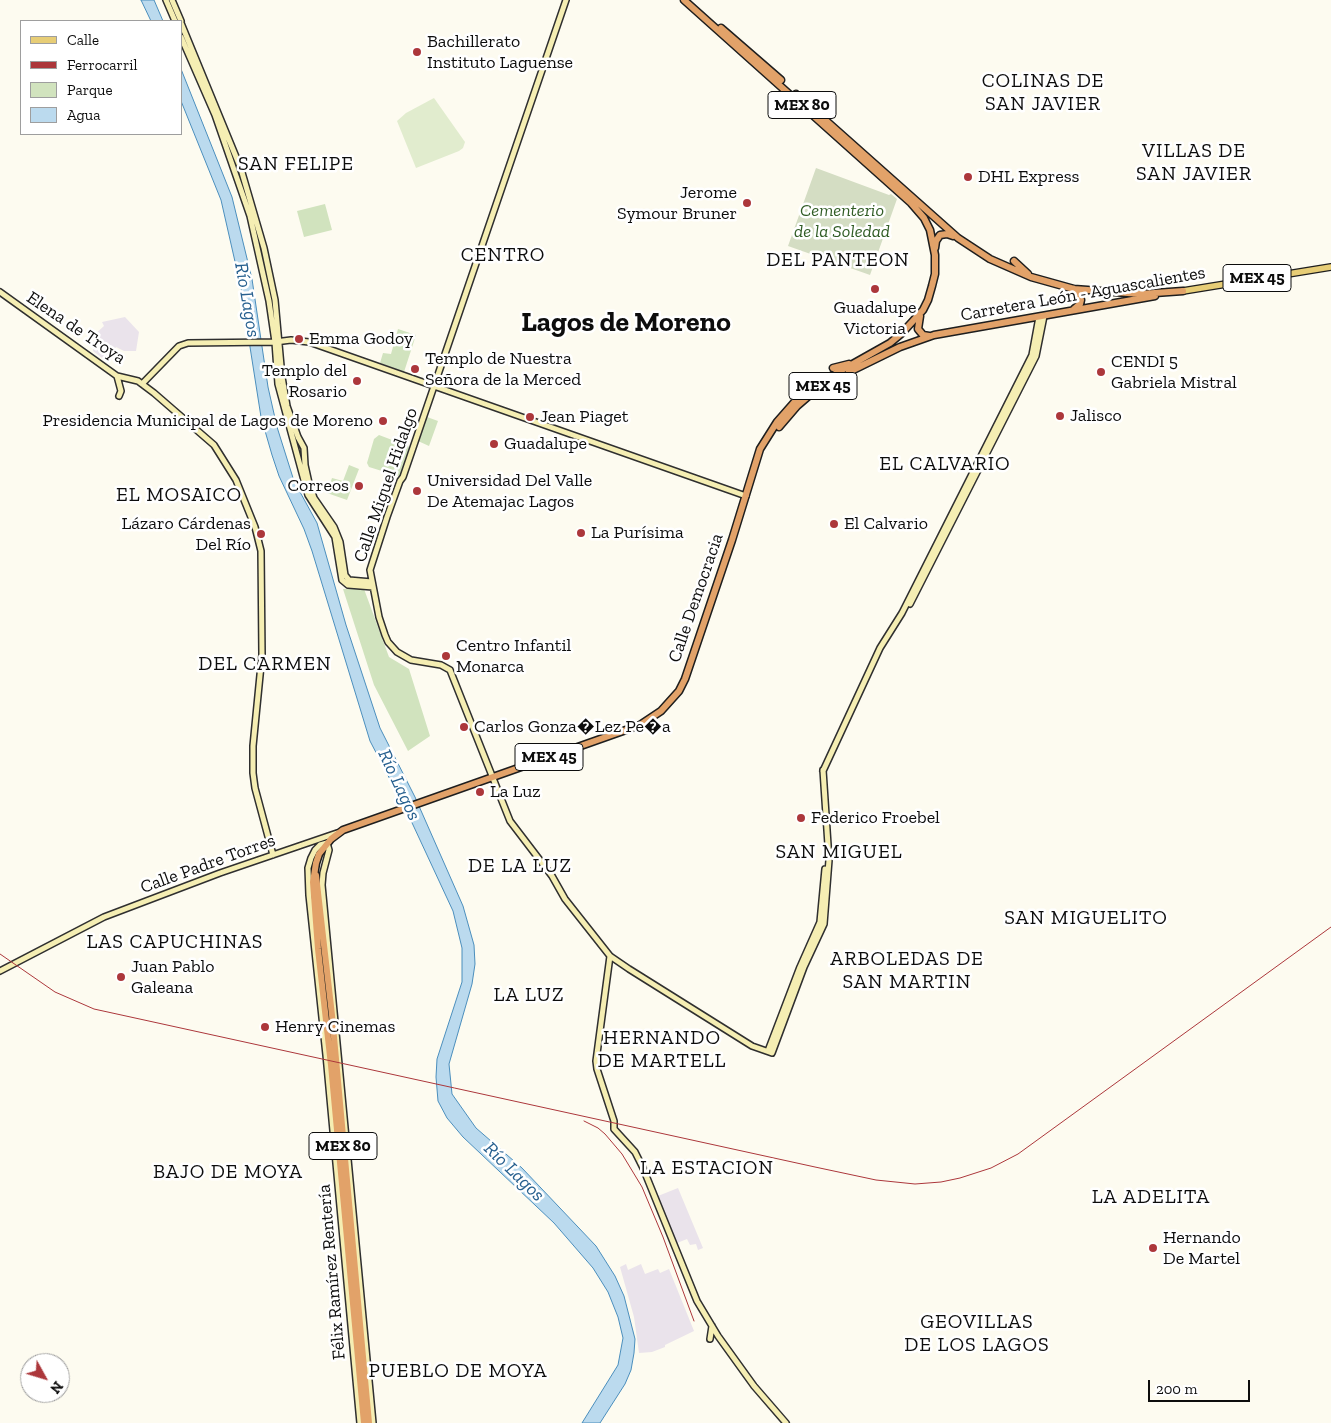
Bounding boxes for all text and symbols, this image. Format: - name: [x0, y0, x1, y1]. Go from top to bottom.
- legend: [20, 20, 182, 135]
- text: Calle: [67, 31, 99, 49]
- place label: Bachillerato Instituto Laguense: [427, 31, 573, 74]
- marker: Bachillerato Instituto Laguense: [411, 46, 423, 58]
- text: Ferrocarril: [67, 56, 137, 74]
- district label: COLINAS DE SAN JAVIER: [980, 69, 1106, 116]
- text: Parque: [67, 81, 113, 99]
- road number: MEX 80: [768, 92, 836, 118]
- text: Agua: [67, 106, 100, 124]
- district label: VILLAS DE SAN JAVIER: [1135, 139, 1253, 186]
- district label: SAN FELIPE: [237, 152, 355, 176]
- place label: DHL Express: [978, 166, 1079, 188]
- marker: DHL Express: [962, 171, 974, 183]
- place label: Jerome Symour Bruner: [617, 182, 737, 224]
- marker: Jerome Symour Bruner: [741, 197, 753, 209]
- park label: Cementerio de la Soledad: [794, 200, 890, 242]
- district label: CENTRO: [460, 243, 546, 267]
- district label: DEL PANTEON: [765, 248, 911, 272]
- water label: Río Lagos: [229, 261, 265, 339]
- street label: Carretera León - Aguascalientes: [959, 262, 1207, 326]
- road number: MEX 45: [1223, 264, 1291, 292]
- marker: Guadalupe Victoria: [869, 283, 881, 295]
- street label: Elena de Troya: [22, 287, 130, 369]
- place label: Guadalupe Victoria: [833, 297, 917, 340]
- district label: Lagos de Moreno: [521, 306, 731, 340]
- place label: Emma Godoy: [309, 328, 413, 350]
- marker: Emma Godoy: [293, 333, 305, 345]
- place label: Templo de Nuestra Señora de la Merced: [425, 348, 581, 390]
- place label: CENDI 5 Gabriela Mistral: [1111, 351, 1237, 394]
- place label: Templo del Rosario: [262, 360, 347, 402]
- marker: Templo de Nuestra Señora de la Merced: [409, 363, 421, 375]
- marker: CENDI 5 Gabriela Mistral: [1095, 366, 1107, 378]
- road number: MEX 45: [789, 372, 857, 400]
- marker: Templo del Rosario: [351, 375, 363, 387]
- street label: Calle Miguel Hidalgo: [349, 405, 423, 565]
- place label: Jalisco: [1070, 405, 1122, 427]
- place label: Jean Piaget: [540, 406, 628, 428]
- place label: Presidencia Municipal de Lagos de Moreno: [42, 410, 373, 432]
- marker: Jalisco: [1054, 410, 1066, 422]
- marker: Jean Piaget: [524, 411, 536, 423]
- marker: Presidencia Municipal de Lagos de Moreno: [377, 415, 389, 427]
- place label: Guadalupe: [504, 433, 587, 455]
- marker: Guadalupe: [488, 438, 500, 450]
- district label: EL CALVARIO: [878, 452, 1012, 476]
- place label: Universidad Del Valle De Atemajac Lagos: [427, 470, 592, 512]
- place label: Correos: [287, 475, 349, 497]
- marker: Correos: [353, 480, 365, 492]
- district label: EL MOSAICO: [115, 483, 243, 507]
- marker: Universidad Del Valle De Atemajac Lagos: [411, 485, 423, 497]
- place label: Lázaro Cárdenas Del Río: [121, 513, 251, 556]
- place label: El Calvario: [844, 513, 928, 535]
- marker: El Calvario: [828, 518, 840, 530]
- place label: La Purísima: [591, 522, 684, 544]
- marker: La Purísima: [575, 527, 587, 539]
- marker: Lázaro Cárdenas Del Río: [255, 528, 267, 540]
- street label: Calle Democracia: [664, 531, 728, 665]
- place label: Centro Infantil Monarca: [456, 635, 571, 678]
- marker: Centro Infantil Monarca: [440, 650, 452, 662]
- district label: DEL CARMEN: [197, 652, 333, 676]
- place label: Carlos Gonza�Lez Pe�a: [474, 716, 671, 738]
- marker: Carlos Gonza�Lez Pe�a: [458, 721, 470, 733]
- road number: MEX 45: [515, 744, 583, 770]
- water label: Río Lagos: [373, 746, 425, 824]
- place label: La Luz: [490, 781, 541, 803]
- marker: La Luz: [474, 786, 486, 798]
- place label: Federico Froebel: [811, 807, 940, 829]
- marker: Federico Froebel: [795, 812, 807, 824]
- street label: Calle Padre Torres: [138, 830, 278, 898]
- district label: SAN MIGUEL: [774, 840, 904, 864]
- district label: DE LA LUZ: [467, 854, 573, 878]
- district label: SAN MIGUELITO: [1003, 906, 1169, 930]
- district label: LAS CAPUCHINAS: [85, 930, 265, 954]
- district label: ARBOLEDAS DE SAN MARTIN: [829, 947, 985, 994]
- place label: Juan Pablo Galeana: [131, 956, 215, 999]
- marker: Juan Pablo Galeana: [115, 971, 127, 983]
- district label: LA LUZ: [493, 983, 565, 1007]
- place label: Henry Cinemas: [275, 1016, 395, 1038]
- marker: Henry Cinemas: [259, 1021, 271, 1033]
- district label: HERNANDO DE MARTELL: [596, 1026, 728, 1073]
- road number: MEX 80: [309, 1132, 377, 1160]
- water label: Río Lagos: [479, 1137, 549, 1207]
- district label: LA ESTACION: [639, 1156, 775, 1180]
- district label: BAJO DE MOYA: [152, 1160, 304, 1184]
- street label: Félix Ramírez Rentería: [314, 1183, 350, 1361]
- district label: LA ADELITA: [1090, 1185, 1212, 1209]
- place label: Hernando De Martel: [1163, 1227, 1241, 1270]
- marker: Hernando De Martel: [1147, 1242, 1159, 1254]
- district label: GEOVILLAS DE LOS LAGOS: [903, 1310, 1051, 1357]
- north arrow: [20, 1353, 70, 1403]
- district label: PUEBLO DE MOYA: [367, 1359, 549, 1383]
- scale bar: [1151, 1370, 1254, 1402]
- text: N: [46, 1378, 66, 1397]
- text: 200 m: [1156, 1380, 1197, 1398]

